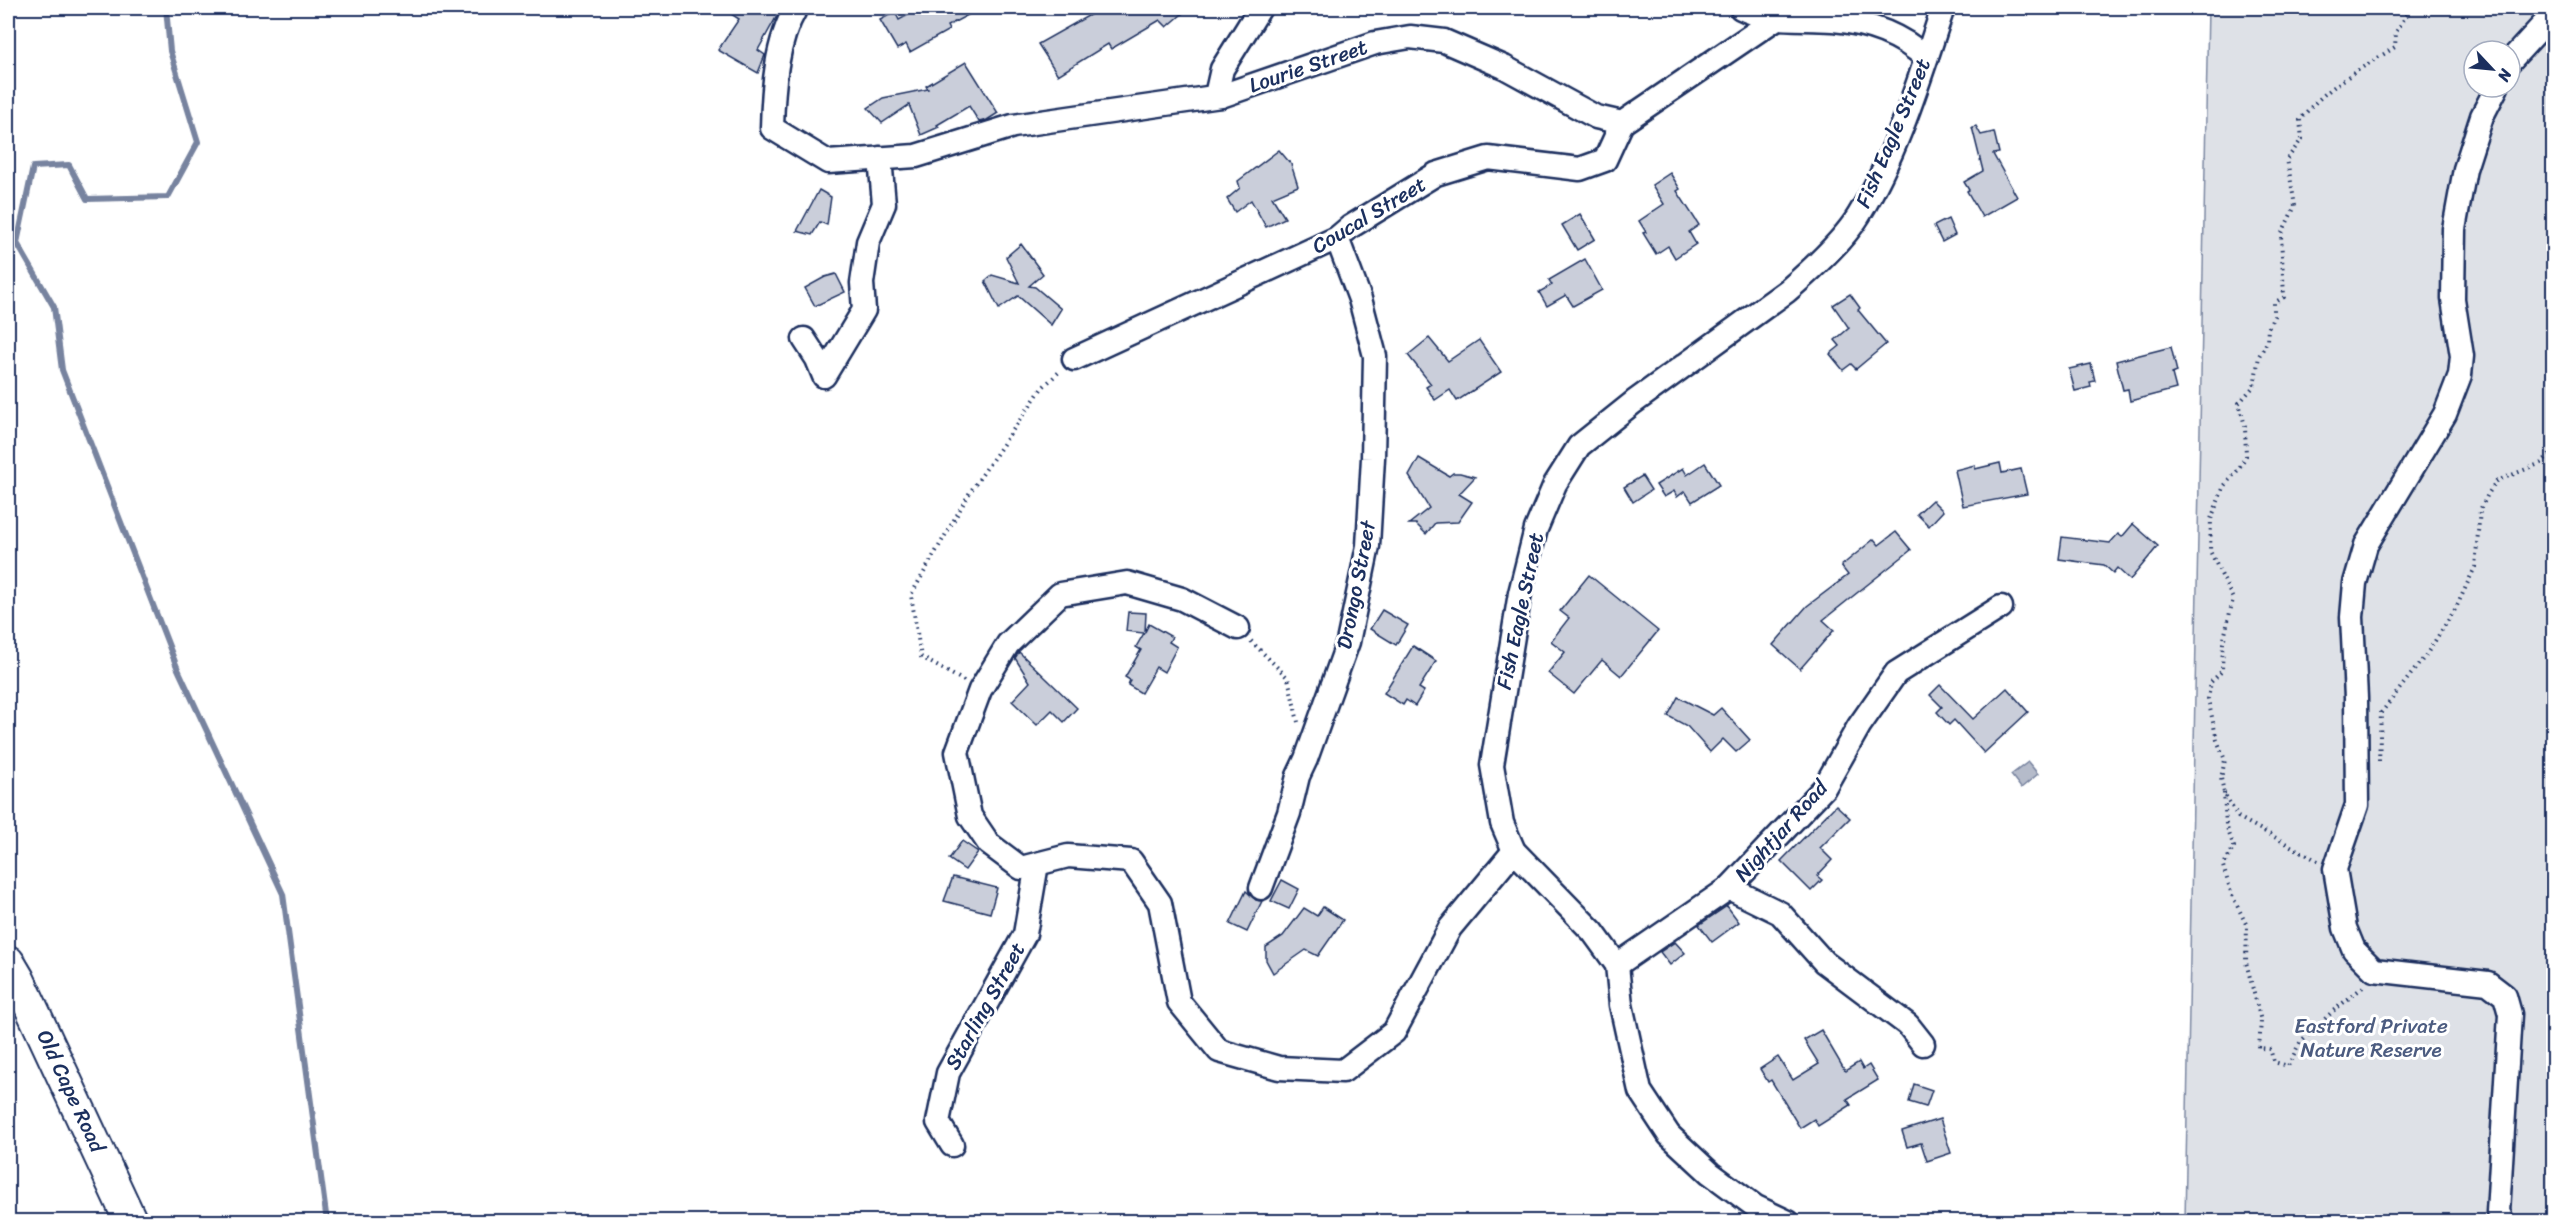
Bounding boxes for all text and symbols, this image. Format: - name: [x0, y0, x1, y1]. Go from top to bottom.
- street label: Lourie Street: [1243, 28, 1373, 104]
- north arrow: [2462, 39, 2522, 99]
- street label: Fish Eagle Street: [1844, 52, 1942, 214]
- text: N: [2489, 63, 2521, 88]
- street label: Coucal Street: [1304, 166, 1434, 264]
- street label: Drongo Street: [1325, 516, 1387, 653]
- street label: Fish Eagle Street: [1485, 529, 1555, 693]
- street label: Nightjar Road: [1725, 770, 1839, 891]
- street label: Starling Street: [934, 935, 1036, 1077]
- park label: Eastford Private Nature Reserve: [2294, 1007, 2448, 1069]
- street label: Old Cape Road: [26, 1023, 117, 1161]

